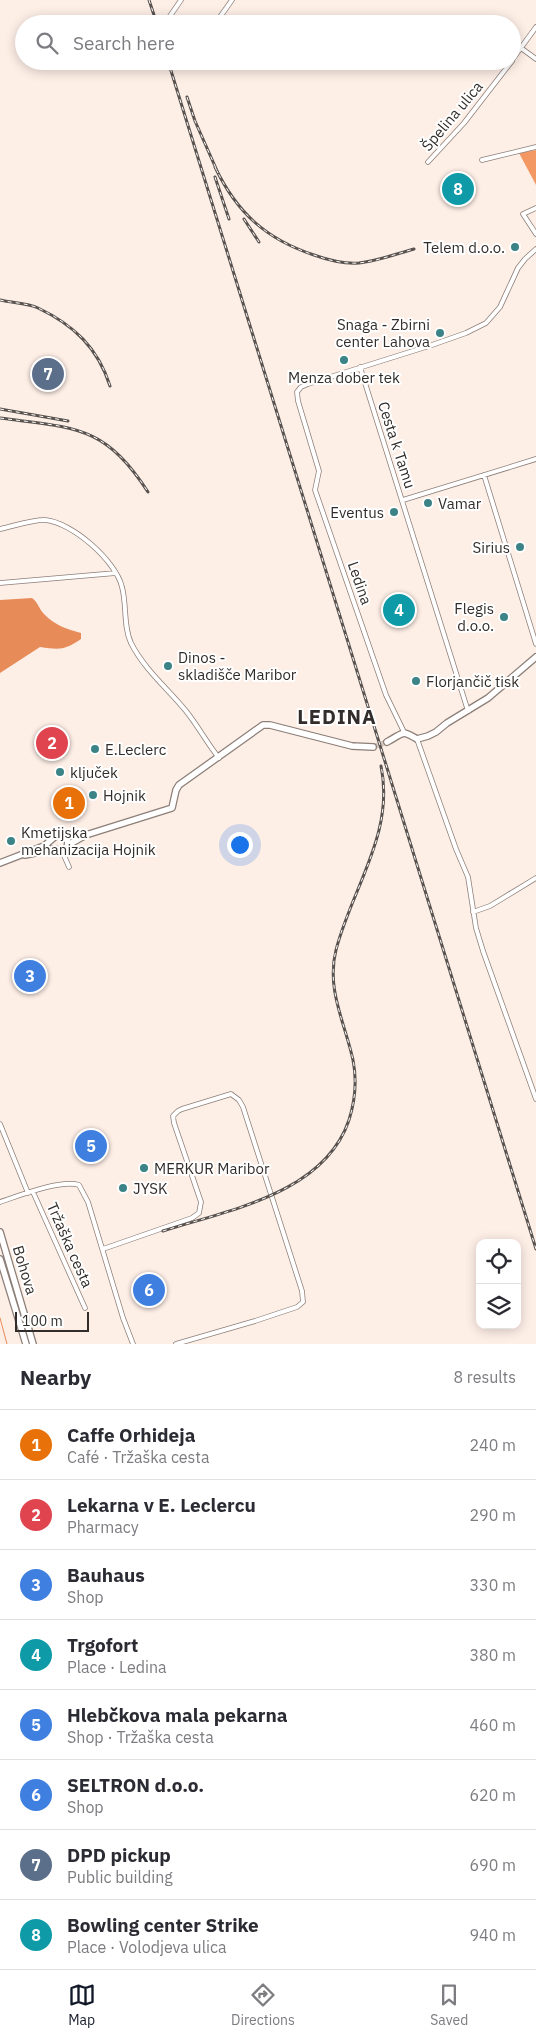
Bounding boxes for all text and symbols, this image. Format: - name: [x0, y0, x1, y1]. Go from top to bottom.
- search box: [15, 15, 521, 70]
- icon: search: [33, 29, 61, 57]
- text: Search here: [73, 31, 175, 55]
- street label: Špelina ulica: [417, 77, 487, 155]
- pin: 8: [442, 170, 474, 208]
- place label: Telem d.o.o.: [423, 238, 505, 257]
- marker: Telem d.o.o.: [509, 241, 521, 253]
- place label: Snaga - Zbirni center Lahova: [336, 315, 430, 351]
- marker: Snaga - Zbirni center Lahova: [434, 327, 446, 339]
- marker: Menza dober tek: [338, 354, 350, 366]
- pin: 7: [32, 355, 64, 393]
- place label: Menza dober tek: [288, 368, 400, 387]
- street label: Cesta k Tamu: [374, 399, 420, 491]
- place label: Vamar: [438, 494, 482, 513]
- marker: Vamar: [422, 497, 434, 509]
- place label: Eventus: [330, 503, 384, 522]
- marker: Eventus: [388, 506, 400, 518]
- place label: Sirius: [472, 538, 510, 557]
- marker: Sirius: [514, 541, 526, 553]
- street label: Ledina: [344, 559, 376, 607]
- pin: 4: [383, 591, 415, 629]
- place label: Flegis d.o.o.: [454, 599, 494, 635]
- marker: Flegis d.o.o.: [498, 611, 510, 623]
- place label: Dinos - skladišče Maribor: [178, 648, 297, 684]
- marker: Dinos - skladišče Maribor: [162, 660, 174, 672]
- place label: Florjančič tisk: [426, 672, 519, 691]
- marker: Florjančič tisk: [410, 675, 422, 687]
- district label: LEDINA: [297, 703, 377, 730]
- pin: 2: [36, 724, 68, 762]
- place label: E.Leclerc: [105, 740, 167, 759]
- marker: E.Leclerc: [89, 743, 101, 755]
- place label: ključek: [70, 763, 118, 782]
- marker: ključek: [54, 766, 66, 778]
- pin: 1: [53, 784, 85, 822]
- place label: Hojnik: [103, 786, 146, 805]
- marker: Hojnik: [87, 789, 99, 801]
- place label: Kmetijska mehanizacija Hojnik: [21, 823, 156, 859]
- your location: [227, 832, 253, 858]
- marker: Kmetijska mehanizacija Hojnik: [5, 835, 17, 847]
- pin: 3: [14, 957, 46, 995]
- pin: 5: [75, 1127, 107, 1165]
- place label: MERKUR Maribor: [154, 1159, 270, 1178]
- marker: MERKUR Maribor: [138, 1162, 150, 1174]
- place label: JYSK: [133, 1179, 168, 1198]
- marker: JYSK: [117, 1182, 129, 1194]
- street label: Tržaška cesta: [43, 1199, 97, 1291]
- map controls: [476, 1239, 521, 1329]
- button: locate: [476, 1239, 521, 1284]
- street label: Bohova: [9, 1243, 41, 1297]
- pin: 6: [133, 1271, 165, 1309]
- button: layers: [476, 1284, 521, 1329]
- scale bar: [15, 1309, 89, 1332]
- text: 100 m: [22, 1312, 63, 1330]
- text: Nearby: [20, 1363, 91, 1391]
- text: 8 results: [453, 1367, 516, 1387]
- text: Caffe Orhideja: [67, 1423, 196, 1447]
- text: 1: [31, 1435, 41, 1455]
- text: 240 m: [469, 1435, 516, 1455]
- text: Café · Tržaška cesta: [67, 1447, 209, 1467]
- text: Lekarna v E. Leclercu: [67, 1493, 256, 1517]
- text: 2: [31, 1505, 41, 1525]
- text: 290 m: [469, 1505, 516, 1525]
- text: Pharmacy: [67, 1517, 139, 1537]
- text: Bauhaus: [67, 1563, 145, 1587]
- text: 3: [31, 1575, 41, 1595]
- text: 330 m: [469, 1575, 516, 1595]
- text: Shop: [67, 1587, 104, 1607]
- text: Trgofort: [67, 1633, 138, 1657]
- text: 4: [31, 1645, 41, 1665]
- text: 380 m: [469, 1645, 516, 1665]
- text: Place · Ledina: [67, 1657, 167, 1677]
- text: Hlebčkova mala pekarna: [67, 1703, 288, 1727]
- text: 5: [31, 1715, 41, 1735]
- text: 460 m: [469, 1715, 516, 1735]
- text: Shop · Tržaška cesta: [67, 1727, 214, 1747]
- text: SELTRON d.o.o.: [67, 1773, 204, 1797]
- text: 6: [31, 1785, 41, 1805]
- text: 620 m: [469, 1785, 516, 1805]
- text: Shop: [67, 1797, 104, 1817]
- text: DPD pickup: [67, 1843, 171, 1867]
- text: 7: [31, 1855, 41, 1875]
- text: 690 m: [469, 1855, 516, 1875]
- text: Public building: [67, 1867, 173, 1887]
- text: Bowling center Strike: [67, 1913, 259, 1937]
- text: 8: [31, 1925, 41, 1945]
- text: 940 m: [469, 1925, 516, 1945]
- text: Place · Volodjeva ulica: [67, 1937, 227, 1957]
- tab: Map: [68, 1981, 96, 2029]
- tab: Directions: [231, 1981, 295, 2029]
- tab: Saved: [430, 1981, 468, 2029]

